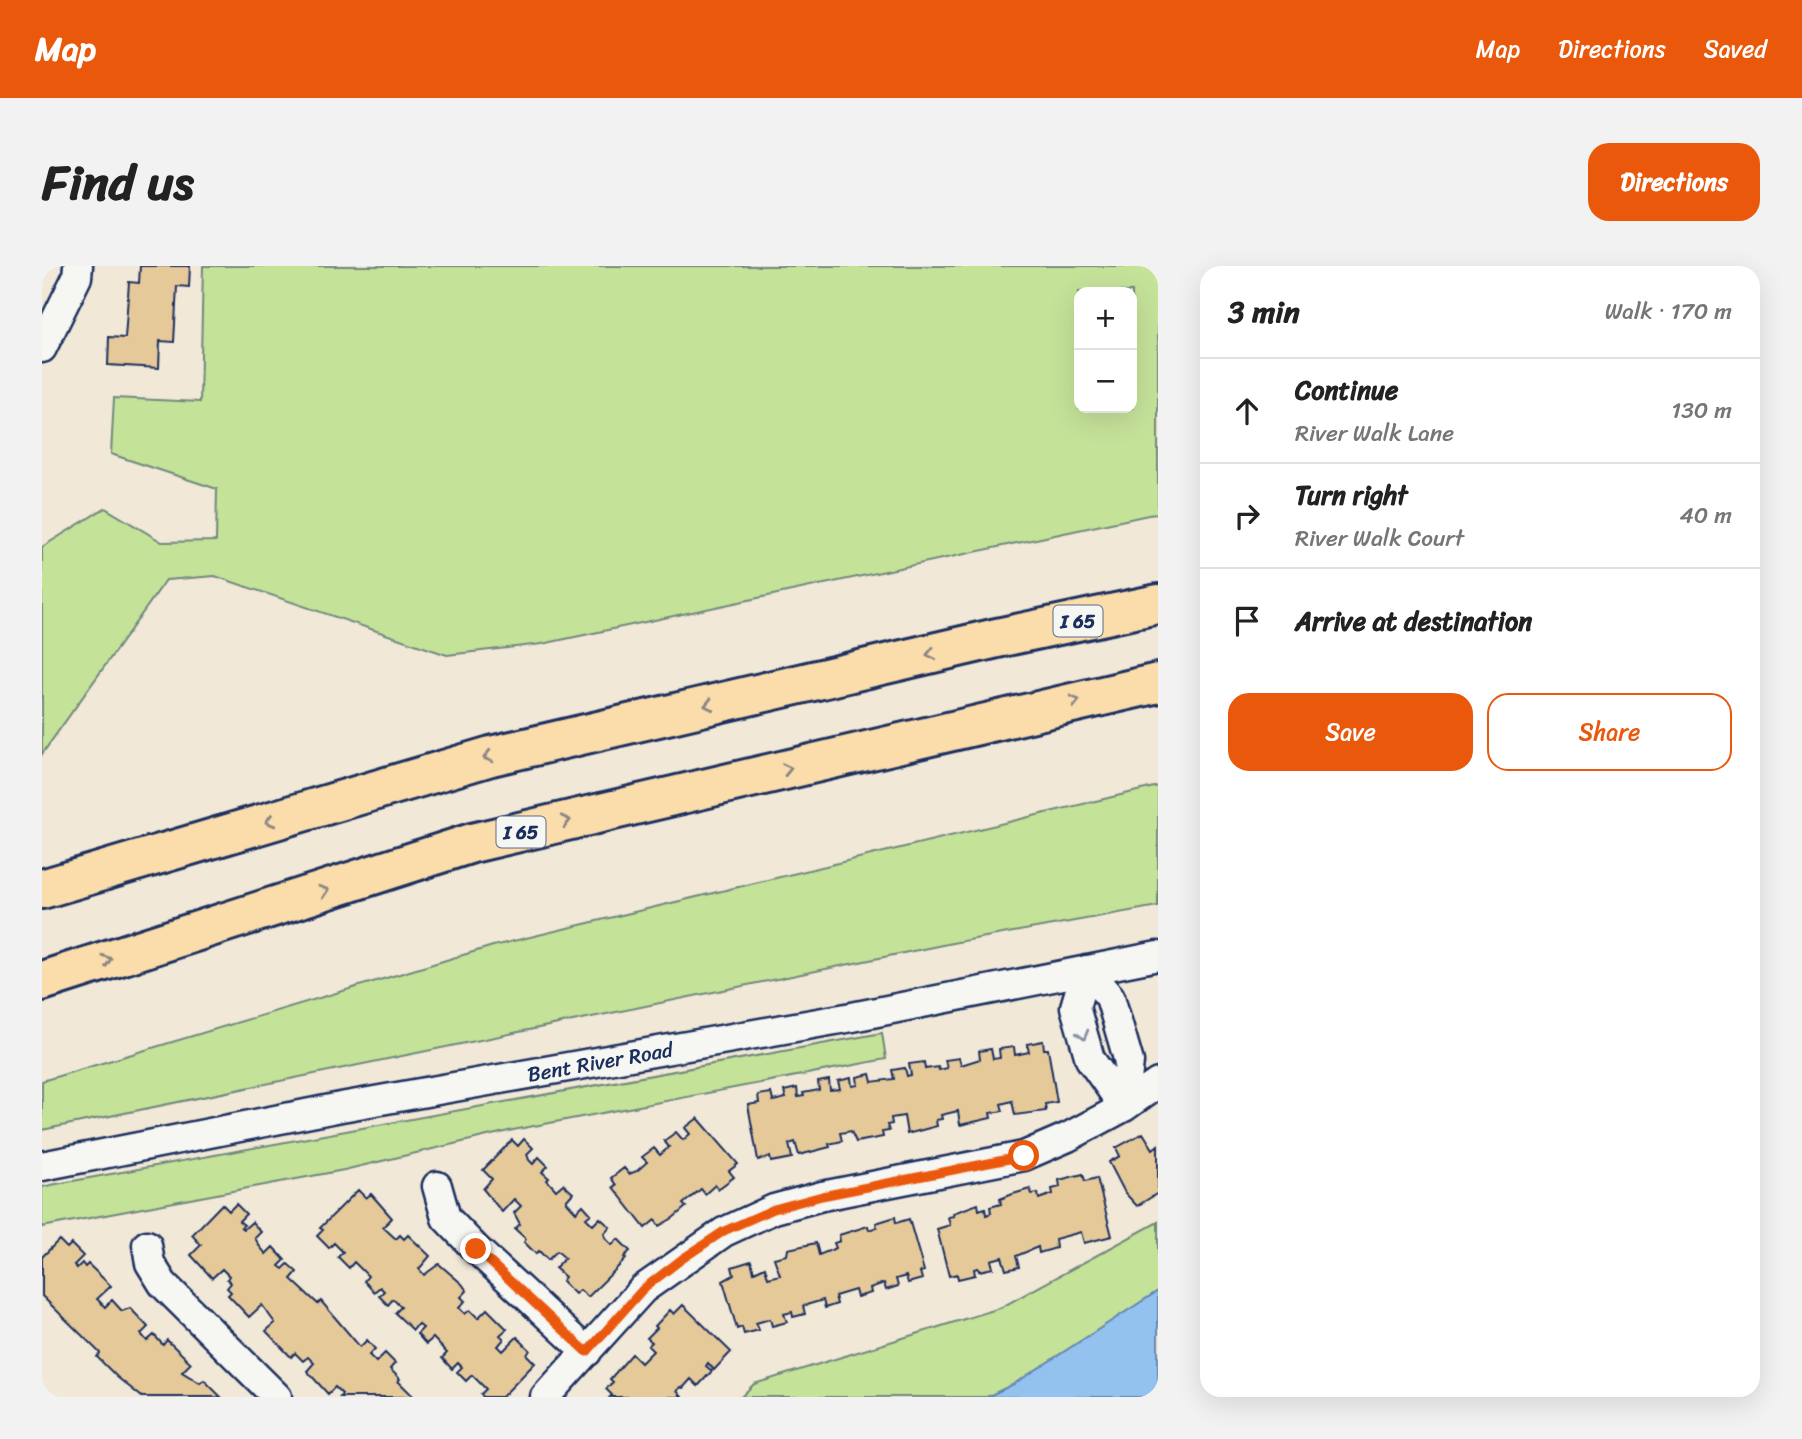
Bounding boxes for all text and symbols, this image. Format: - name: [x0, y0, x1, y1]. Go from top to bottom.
- text: Map: [35, 20, 96, 78]
- text: Map: [1476, 28, 1520, 70]
- text: Directions: [1558, 28, 1666, 70]
- text: Saved: [1704, 28, 1767, 70]
- text: Find us: [42, 139, 194, 226]
- button: Directions: [1588, 143, 1760, 221]
- text: 3 min: [1228, 285, 1300, 339]
- map controls: [1074, 287, 1137, 413]
- button: +: [1074, 287, 1137, 350]
- text: Walk · 170 m: [1605, 291, 1732, 332]
- button: −: [1074, 350, 1137, 413]
- text: Continue: [1295, 367, 1398, 413]
- text: 130 m: [1671, 390, 1732, 431]
- icon: ahead: [1228, 392, 1266, 430]
- text: River Walk Lane: [1295, 413, 1454, 454]
- text: Turn right: [1295, 472, 1408, 518]
- text: 40 m: [1679, 495, 1732, 536]
- icon: right: [1228, 497, 1266, 535]
- text: River Walk Court: [1295, 518, 1464, 559]
- text: Arrive at destination: [1295, 598, 1532, 644]
- icon: arrive: [1228, 602, 1266, 640]
- road number: I 65: [1054, 606, 1102, 636]
- one-way arrow: [925, 645, 937, 660]
- button: Save: [1228, 693, 1473, 771]
- button: Share: [1487, 693, 1732, 771]
- one-way arrow: [1069, 695, 1081, 709]
- one-way arrow: [703, 697, 715, 711]
- one-way arrow: [482, 749, 494, 763]
- one-way arrow: [781, 763, 793, 777]
- one-way arrow: [264, 813, 276, 828]
- one-way arrow: [560, 815, 572, 829]
- road number: I 65: [496, 817, 546, 848]
- one-way arrow: [317, 884, 329, 899]
- one-way arrow: [100, 954, 113, 968]
- one-way arrow: [1075, 1029, 1089, 1041]
- street label: Bent River Road: [524, 1030, 678, 1094]
- route start: [1008, 1140, 1039, 1171]
- route end: [460, 1233, 491, 1264]

